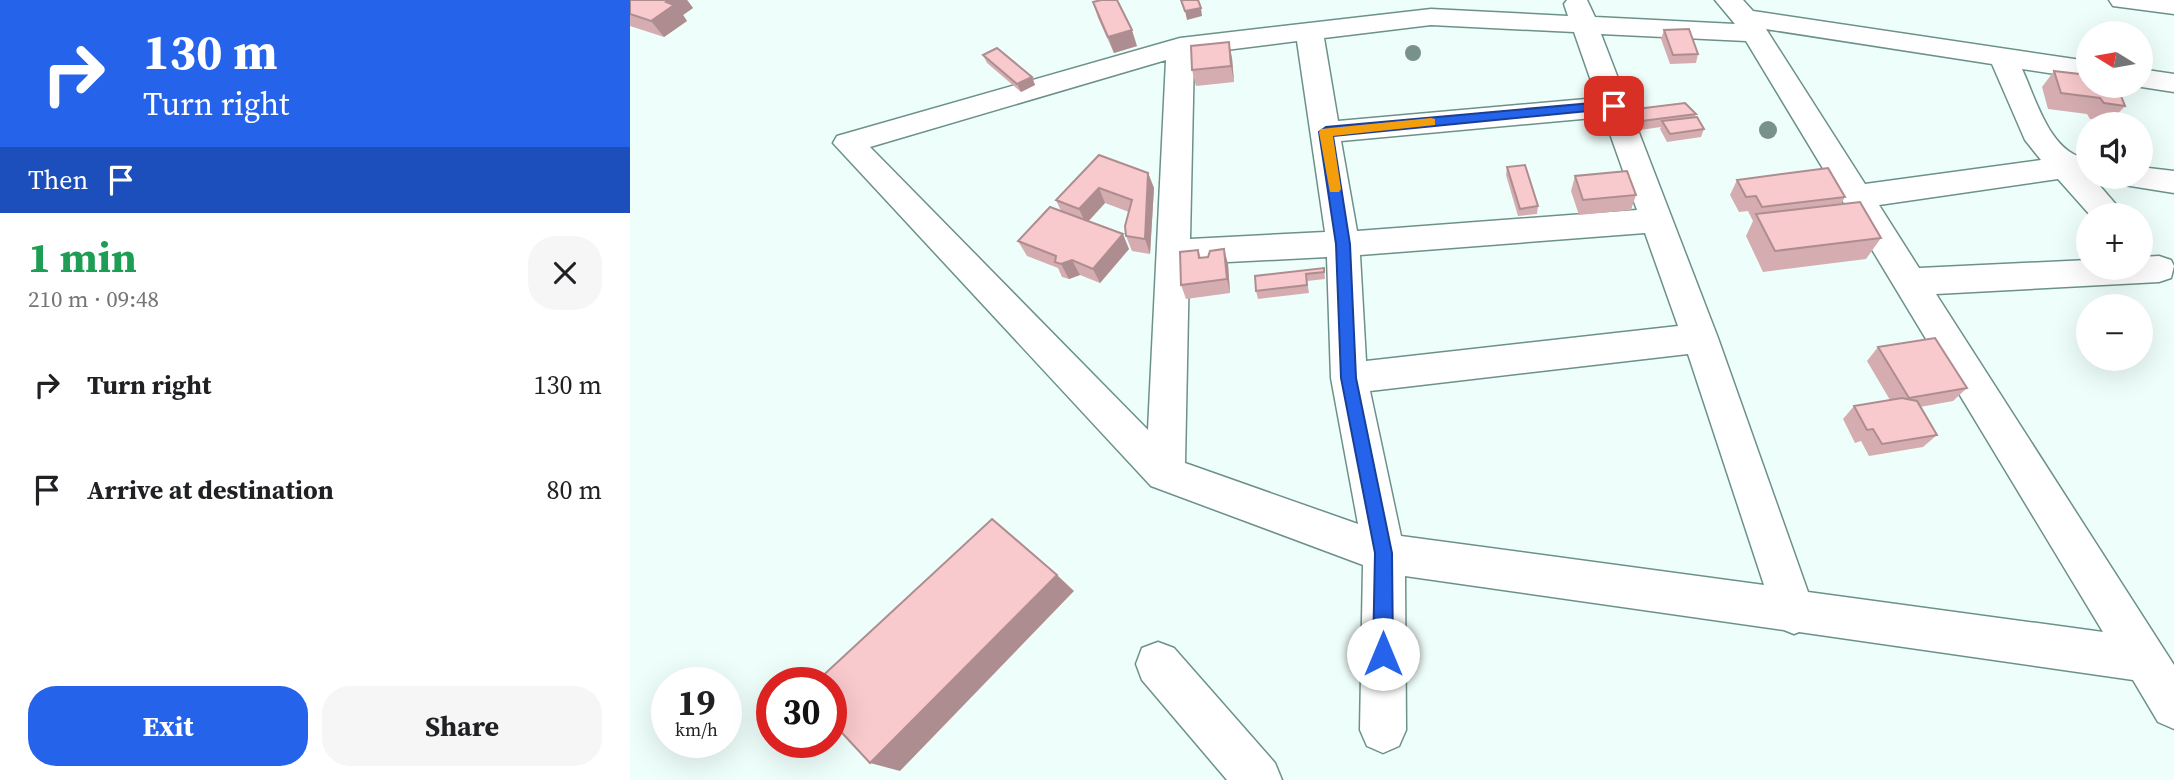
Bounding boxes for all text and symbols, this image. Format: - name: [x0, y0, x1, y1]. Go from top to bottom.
- text: 130 m: [143, 18, 278, 85]
- north arrow: [2076, 21, 2152, 98]
- map controls: [2076, 21, 2153, 371]
- icon: right: [28, 28, 119, 119]
- pin: [1584, 76, 1644, 136]
- text: Turn right: [143, 82, 289, 126]
- icon: arrive: [1595, 87, 1633, 125]
- button: sound: [2076, 112, 2153, 189]
- icon: arrive: [102, 161, 140, 199]
- text: Then: [28, 162, 88, 198]
- button: +: [2076, 203, 2153, 280]
- text: 1 min: [28, 228, 137, 286]
- button: close: [528, 236, 602, 310]
- text: 210 m · 09:48: [28, 283, 159, 315]
- button: −: [2076, 294, 2153, 371]
- icon: right: [28, 366, 66, 404]
- text: Turn right: [87, 367, 211, 403]
- text: 130 m: [534, 367, 602, 403]
- icon: arrive: [28, 471, 66, 509]
- text: Arrive at destination: [87, 472, 334, 508]
- text: 80 m: [547, 472, 602, 508]
- position arrow: [1346, 617, 1420, 691]
- speed limit sign: 30: [756, 667, 847, 758]
- text: 19: [678, 679, 715, 727]
- button: Exit: [28, 686, 308, 766]
- button: Share: [322, 686, 602, 766]
- text: km/h: [675, 717, 718, 742]

